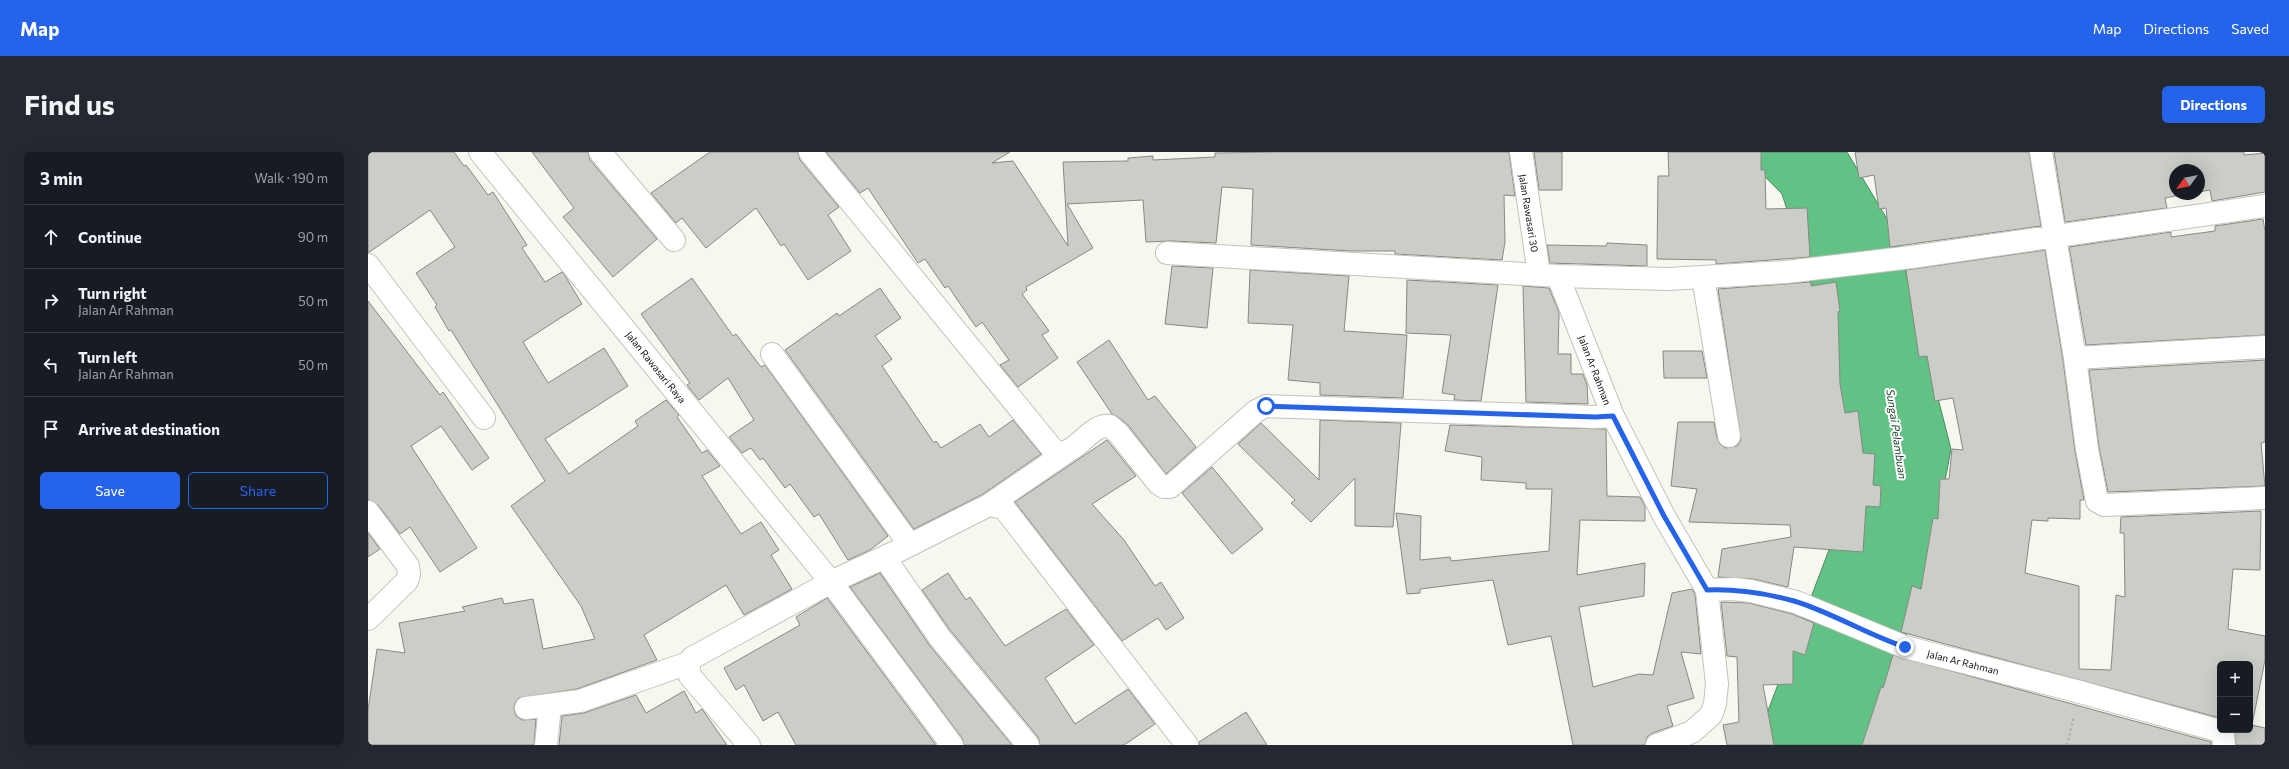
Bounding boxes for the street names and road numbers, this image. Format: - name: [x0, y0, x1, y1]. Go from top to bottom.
- street label: Jalan Rawasari 30: [1517, 173, 1541, 253]
- street label: Jalan Rawasari Raya: [623, 329, 689, 405]
- street label: Jalan Ar Rahman: [1576, 333, 1614, 407]
- street label: Jalan Ar Rahman: [1926, 647, 2000, 677]

